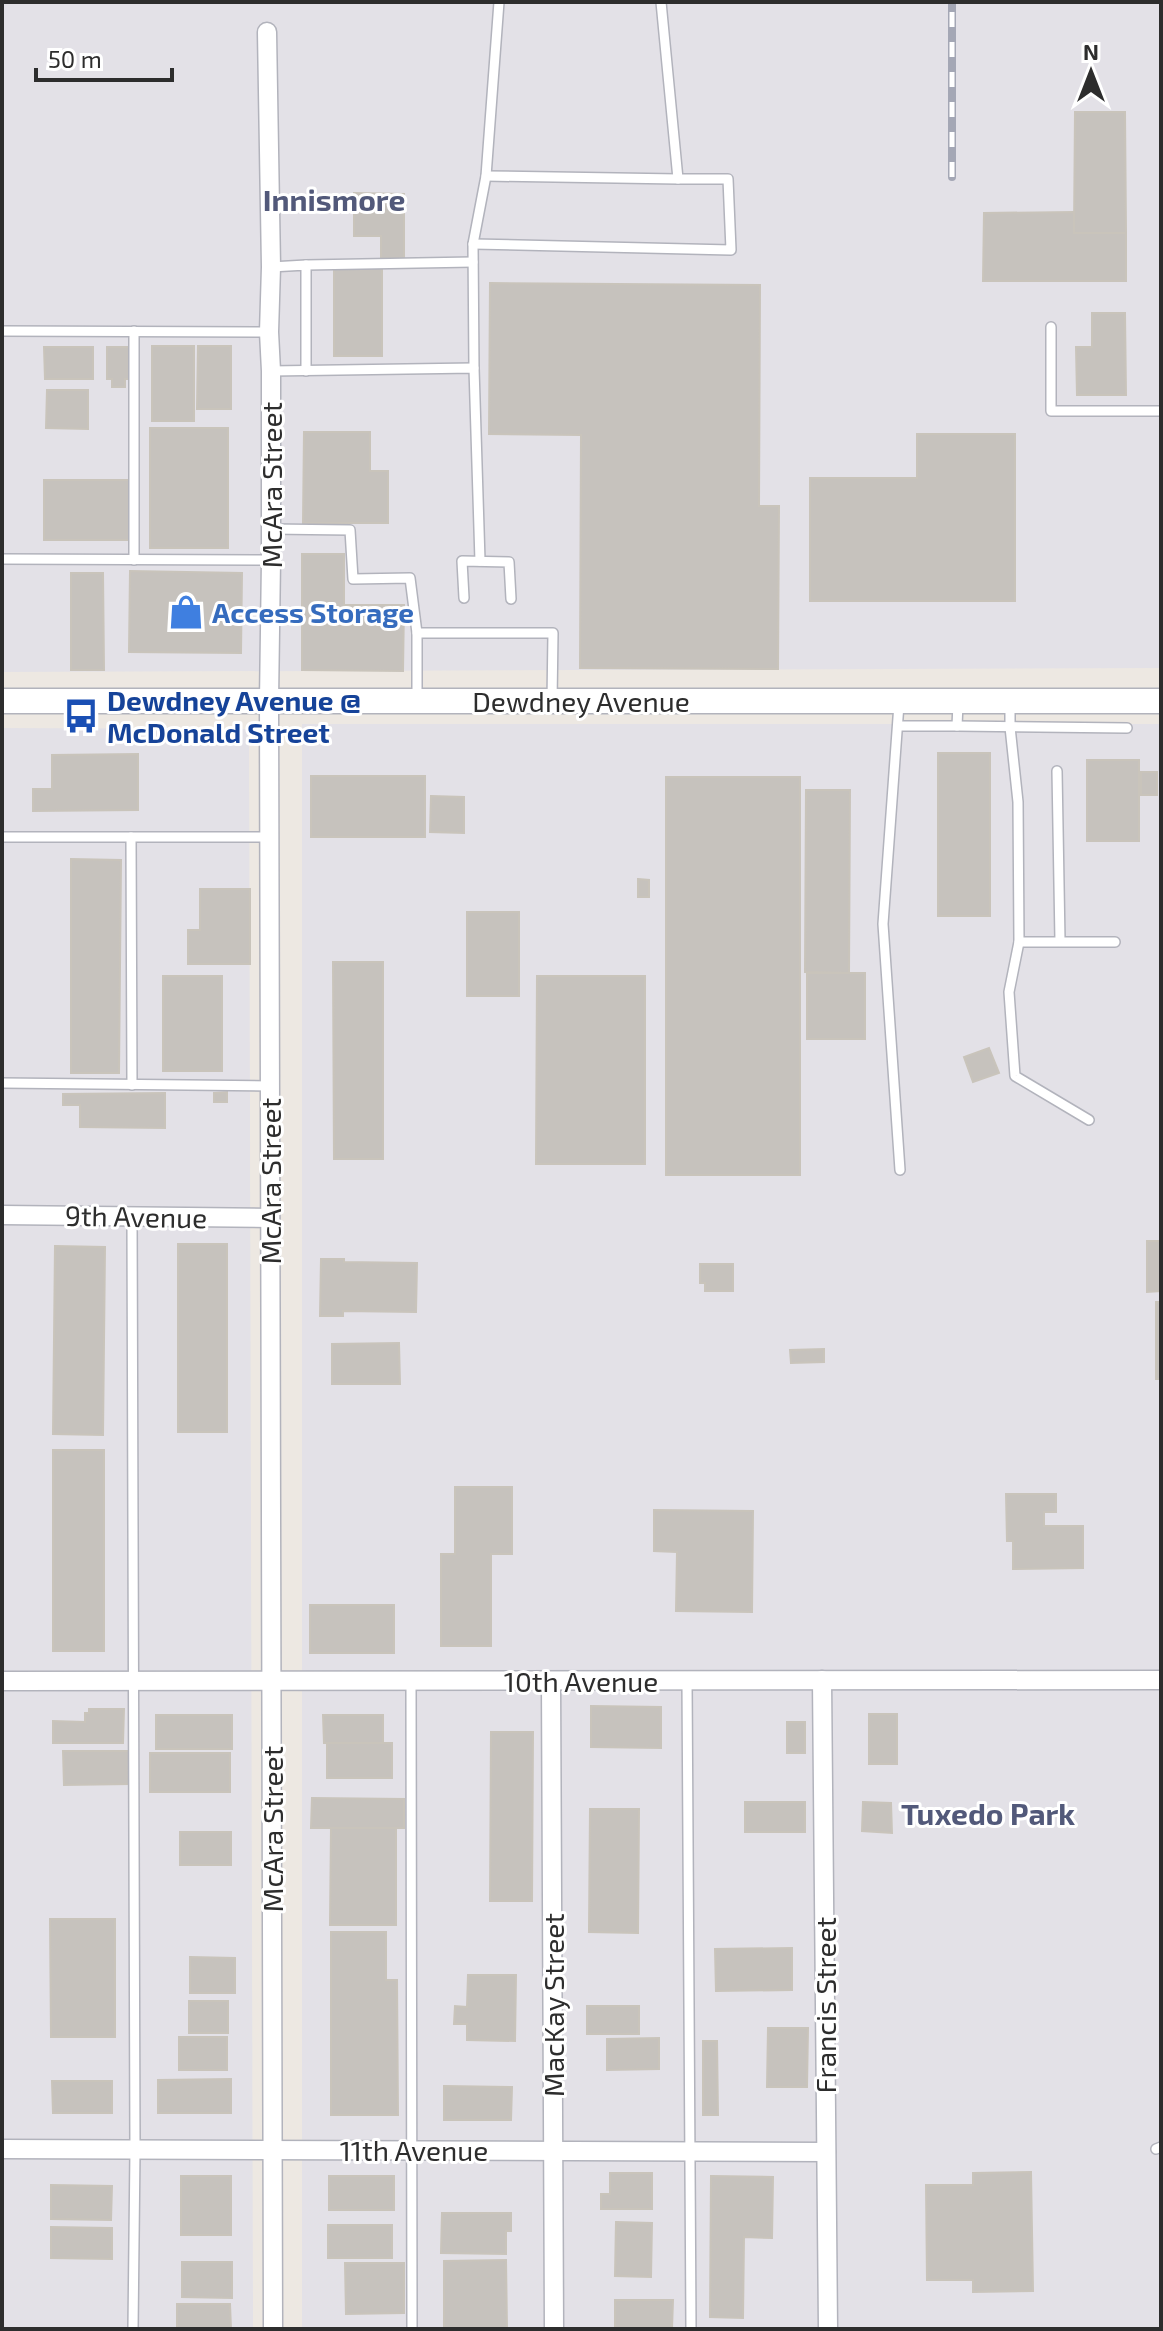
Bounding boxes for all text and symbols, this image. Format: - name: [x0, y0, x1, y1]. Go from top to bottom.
- scale bar: [36, 32, 172, 82]
- north arrow: [1051, 32, 1131, 112]
- text: N: [1083, 38, 1099, 64]
- text: 50 m: [48, 44, 102, 73]
- district label: Innismore: [263, 181, 405, 217]
- street label: McAra Street: [254, 402, 288, 568]
- shop icon: Access Storage: [167, 593, 205, 631]
- place label: Access Storage: [212, 595, 414, 629]
- place label: Dewdney Avenue @ McDonald Street: [107, 683, 361, 749]
- street label: Dewdney Avenue: [472, 684, 690, 718]
- bus stop icon: Dewdney Avenue @ McDonald Street: [62, 697, 100, 735]
- street label: McAra Street: [253, 1098, 287, 1264]
- street label: 9th Avenue: [65, 1198, 207, 1234]
- street label: 10th Avenue: [504, 1664, 658, 1698]
- street label: McAra Street: [255, 1746, 289, 1912]
- district label: Tuxedo Park: [901, 1795, 1075, 1831]
- street label: MacKay Street: [536, 1913, 570, 2097]
- street label: Francis Street: [808, 1917, 842, 2093]
- street label: 11th Avenue: [340, 2133, 488, 2167]

